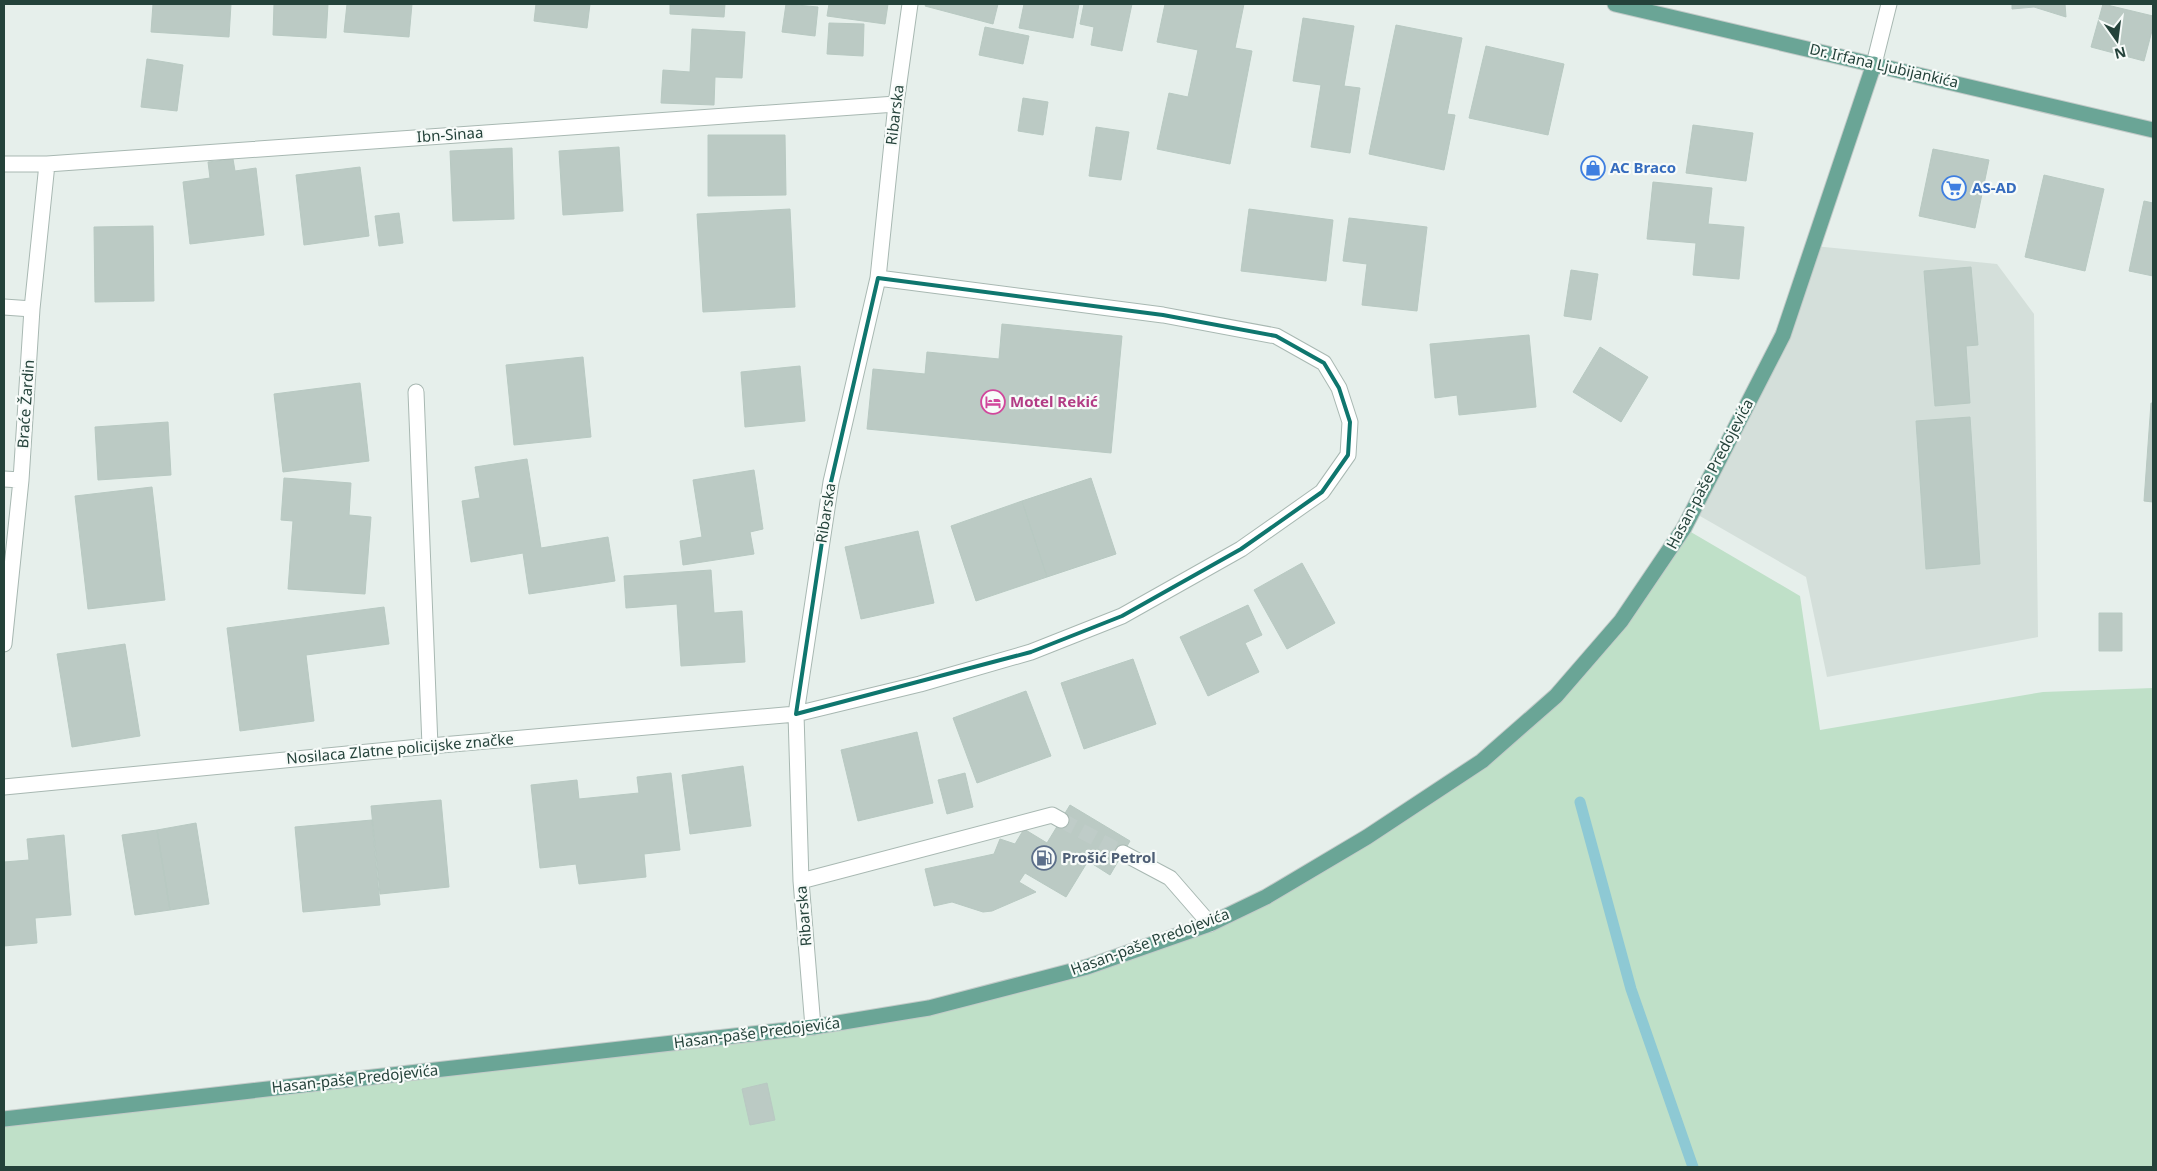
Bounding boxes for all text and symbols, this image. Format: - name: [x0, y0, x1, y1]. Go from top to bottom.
- north arrow: [2092, 15, 2142, 65]
- street label: Dr. Irfana Ljubijankića: [1808, 38, 1961, 92]
- text: N: [2112, 43, 2128, 64]
- street label: Ribarska: [880, 84, 908, 146]
- street label: Ibn-Sinaa: [416, 122, 484, 146]
- shop icon: AC Braco: [1580, 155, 1606, 181]
- place label: AC Braco: [1610, 157, 1676, 177]
- supermarket icon: AS-AD: [1941, 175, 1967, 201]
- place label: AS-AD: [1972, 177, 2017, 197]
- street label: Braće Žardin: [12, 359, 38, 449]
- hotel icon: Motel Rekić: [980, 389, 1006, 415]
- place label: Motel Rekić: [1010, 391, 1098, 411]
- street label: Hasan-paše Predojevića: [1661, 395, 1757, 552]
- street label: Ribarska: [810, 481, 840, 544]
- street label: Nosilaca Zlatne policijske značke: [285, 728, 514, 768]
- fuel station icon: Prošić Petrol: [1031, 845, 1057, 871]
- place label: Prošić Petrol: [1062, 847, 1156, 867]
- street label: Ribarska: [790, 885, 816, 947]
- street label: Hasan-paše Predojevića: [1068, 903, 1232, 979]
- street label: Hasan-paše Predojevića: [673, 1012, 841, 1052]
- street label: Hasan-paše Predojevića: [271, 1059, 439, 1097]

